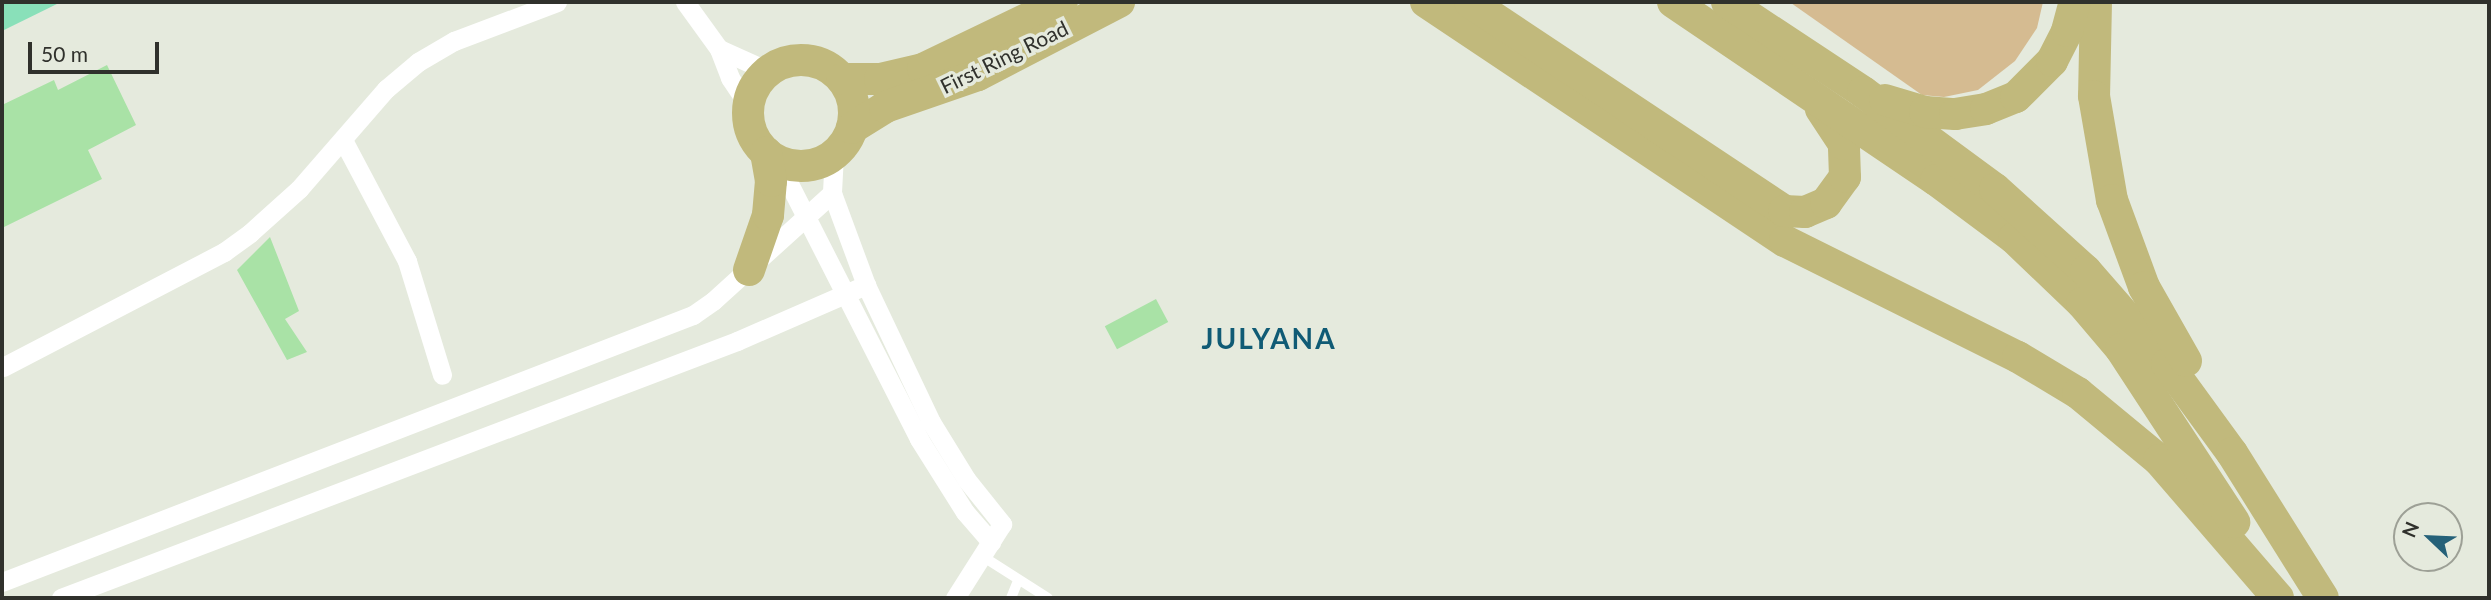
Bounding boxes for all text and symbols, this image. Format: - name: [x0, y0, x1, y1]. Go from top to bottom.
- street label: First Ring Road: [936, 15, 1072, 99]
- scale bar: [32, 28, 163, 72]
- text: 50 m: [41, 41, 88, 66]
- district label: JULYANA: [1202, 321, 1336, 355]
- north arrow: [2393, 502, 2463, 572]
- text: N: [2397, 518, 2423, 541]

